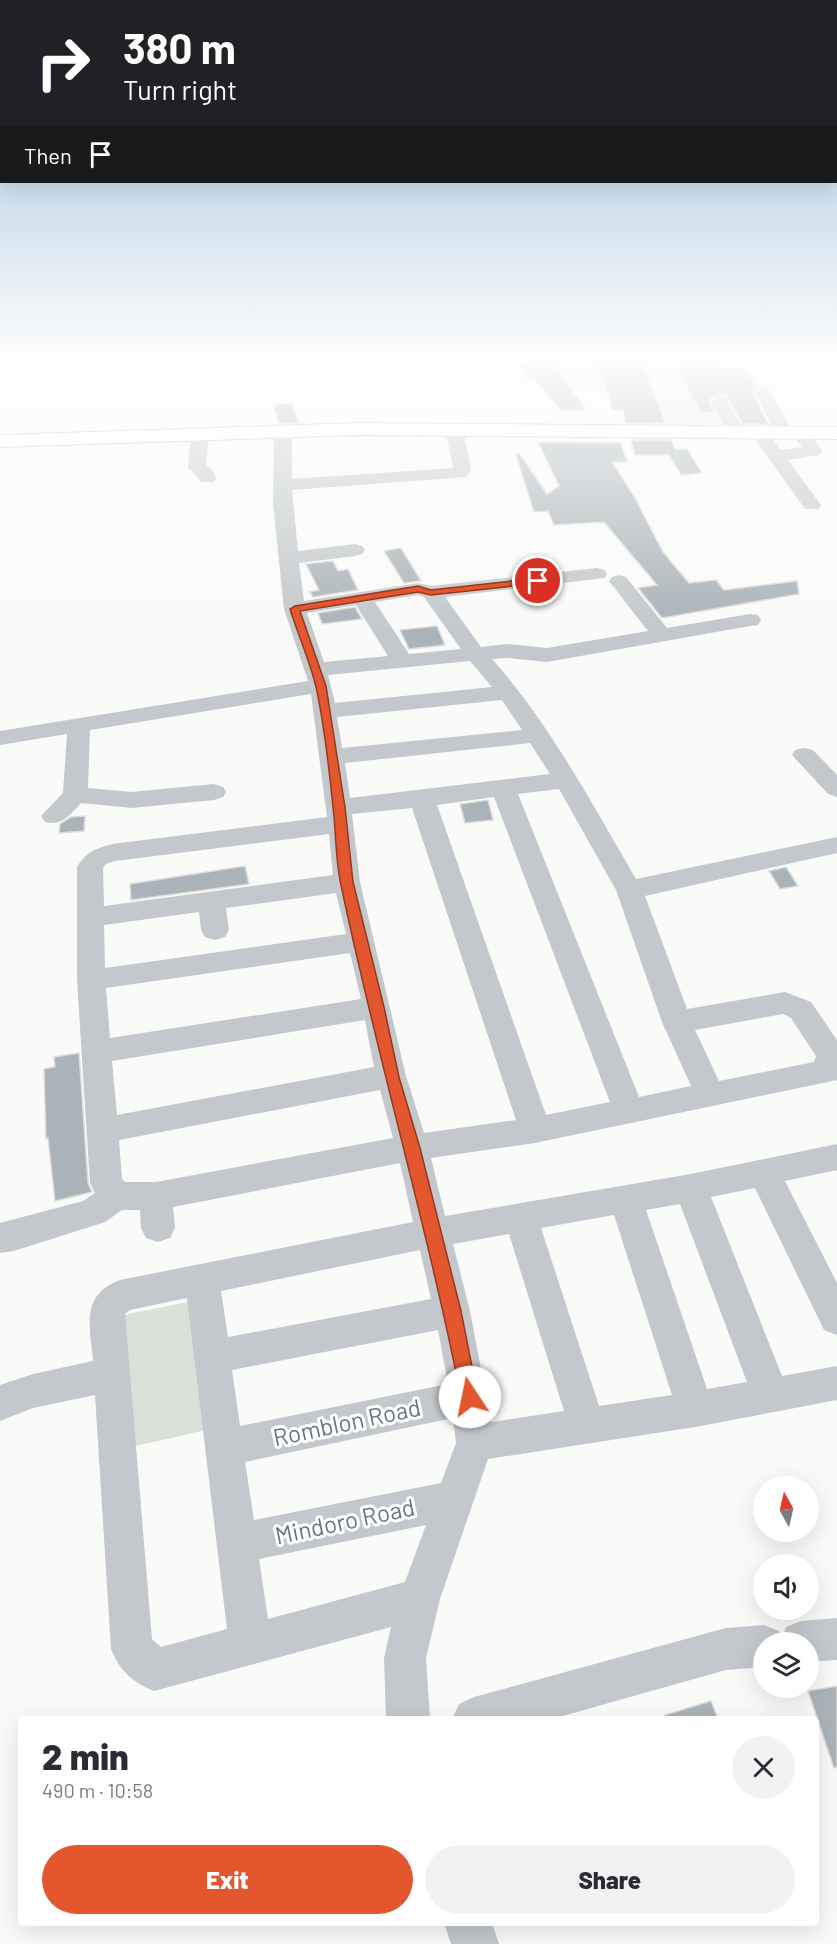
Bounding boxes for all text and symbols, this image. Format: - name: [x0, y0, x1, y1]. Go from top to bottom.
- text: 380 m: [123, 22, 236, 72]
- icon: right: [24, 24, 102, 102]
- text: Turn right: [123, 73, 237, 105]
- icon: arrive: [84, 138, 117, 171]
- text: Then: [24, 142, 72, 168]
- pin: [512, 555, 563, 606]
- icon: arrive: [521, 564, 554, 597]
- position arrow: [438, 1365, 502, 1429]
- street label: Romblon Road: [270, 1392, 423, 1451]
- north arrow: [753, 1476, 819, 1542]
- map controls: [753, 1476, 819, 1698]
- street label: Mindoro Road: [272, 1492, 417, 1549]
- button: sound: [753, 1554, 819, 1620]
- button: layers: [753, 1632, 819, 1698]
- text: 2 min: [42, 1734, 129, 1777]
- button: close: [732, 1736, 795, 1799]
- text: 490 m · 10:58: [42, 1778, 153, 1802]
- button: Exit: [42, 1845, 413, 1914]
- button: Share: [425, 1845, 795, 1914]

